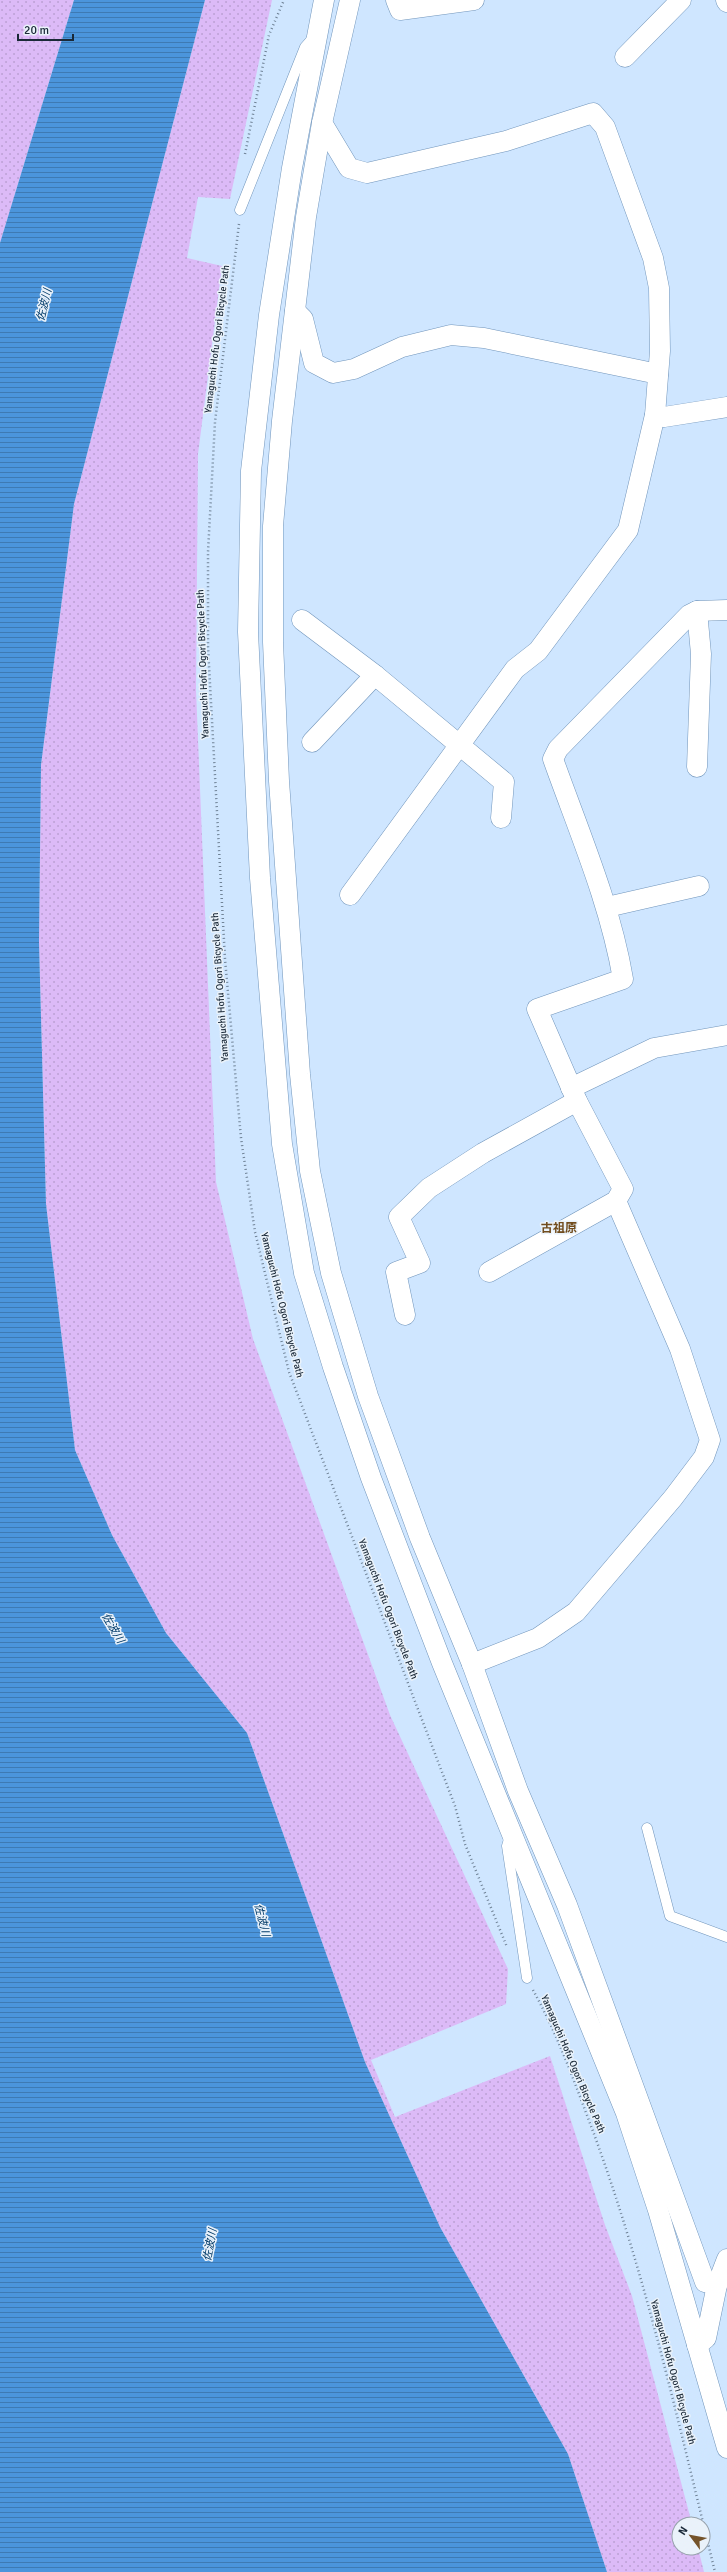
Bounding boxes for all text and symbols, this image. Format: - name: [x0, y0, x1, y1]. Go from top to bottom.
- scale bar: [18, 16, 73, 42]
- text: 20 m: [24, 23, 49, 38]
- street label: Yamaguchi Hofu Ogori Bicycle Path: [202, 264, 232, 414]
- water label: 佐波川: [34, 286, 54, 323]
- street label: Yamaguchi Hofu Ogori Bicycle Path: [194, 589, 212, 739]
- street label: Yamaguchi Hofu Ogori Bicycle Path: [209, 912, 231, 1062]
- district label: 古祖原: [541, 1221, 577, 1236]
- street label: Yamaguchi Hofu Ogori Bicycle Path: [258, 1231, 306, 1379]
- street label: Yamaguchi Hofu Ogori Bicycle Path: [356, 1537, 420, 1681]
- water label: 佐波川: [99, 1611, 128, 1646]
- water label: 佐波川: [252, 1902, 273, 1939]
- street label: Yamaguchi Hofu Ogori Bicycle Path: [538, 1993, 608, 2135]
- water label: 佐波川: [201, 2227, 219, 2262]
- street label: Yamaguchi Hofu Ogori Bicycle Path: [648, 2298, 698, 2446]
- north arrow: [671, 2516, 711, 2556]
- text: N: [675, 2524, 690, 2538]

